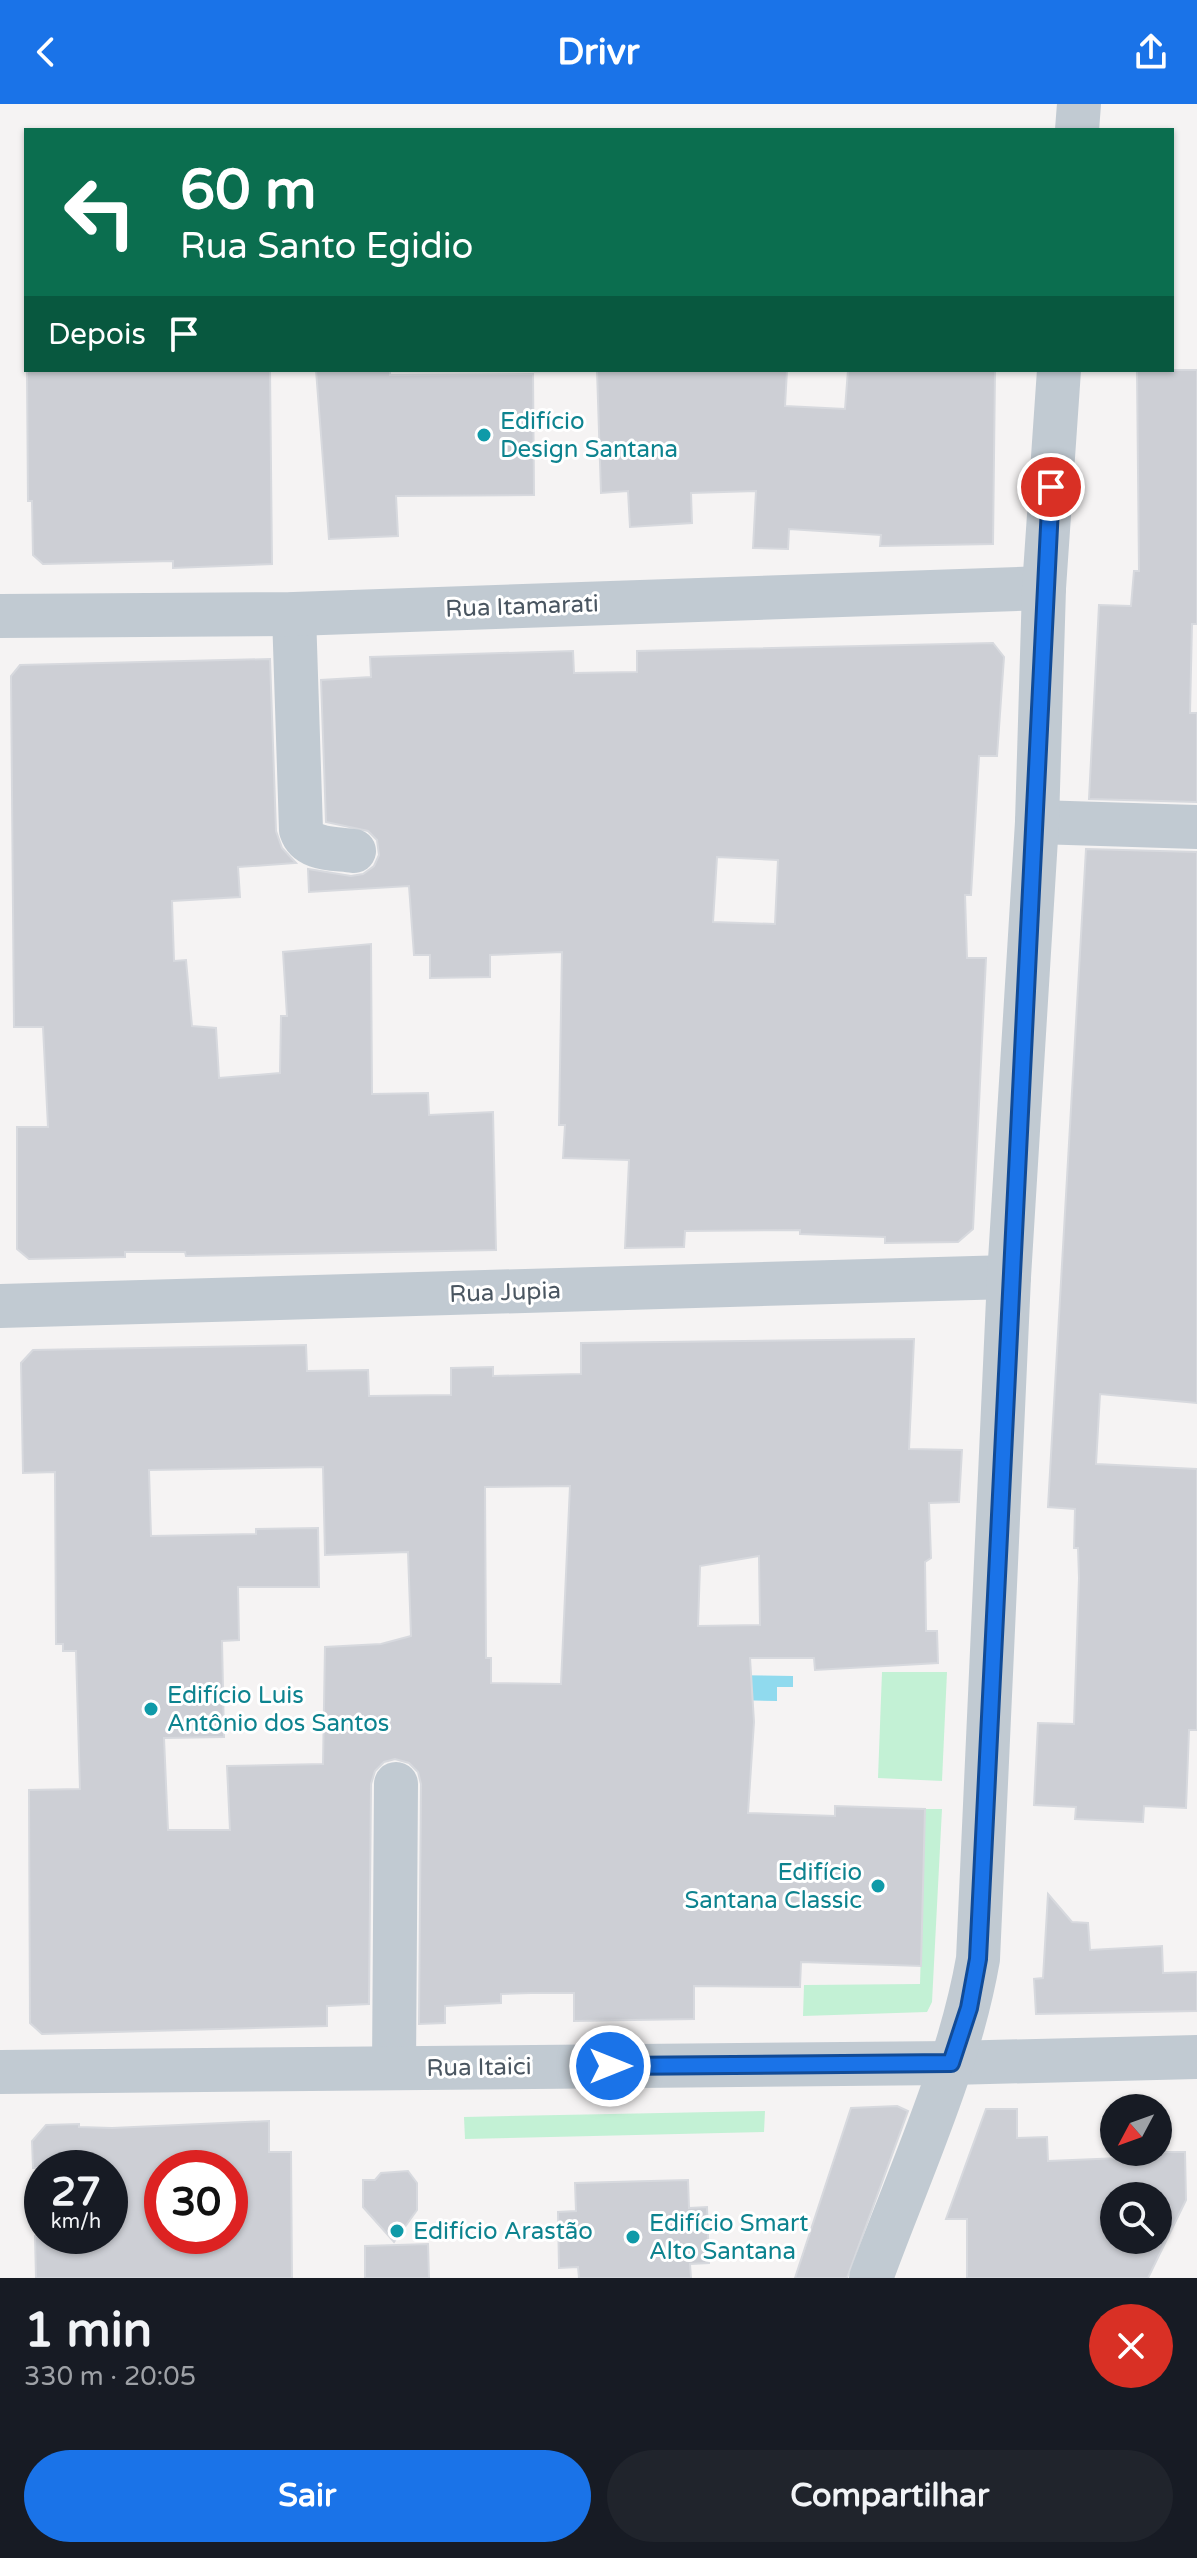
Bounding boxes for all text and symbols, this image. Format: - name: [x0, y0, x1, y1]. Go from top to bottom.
- icon: back: [24, 30, 68, 74]
- icon: share: [1129, 30, 1173, 74]
- text: Drivr: [557, 31, 640, 74]
- text: 60 m: [180, 157, 316, 224]
- icon: left: [48, 160, 152, 264]
- text: Rua Santo Egidio: [180, 225, 474, 268]
- icon: arrive: [162, 312, 206, 356]
- text: Depois: [48, 316, 146, 353]
- place label: Edifício Design Santana: [500, 407, 678, 464]
- marker: Edifício Design Santana: [475, 426, 493, 444]
- pin: [1017, 453, 1085, 521]
- icon: arrive: [1029, 465, 1073, 509]
- street label: Rua Itamarati: [445, 589, 599, 624]
- street label: Rua Jupia: [449, 1276, 561, 1309]
- place label: Edifício Luis Antônio dos Santos: [167, 1681, 389, 1738]
- marker: Edifício Luis Antônio dos Santos: [142, 1700, 160, 1718]
- place label: Edifício Santana Classic: [684, 1858, 862, 1915]
- marker: Edifício Santana Classic: [869, 1877, 887, 1895]
- position arrow: [568, 2024, 652, 2108]
- street label: Rua Itaici: [426, 2052, 532, 2083]
- north arrow: [1100, 2094, 1172, 2166]
- map controls: [1100, 2094, 1172, 2254]
- speed limit sign: 30: [144, 2150, 248, 2254]
- text: 27: [51, 2168, 101, 2216]
- button: search: [1100, 2182, 1172, 2254]
- place label: Edifício Smart Alto Santana: [649, 2209, 808, 2266]
- text: km/h: [51, 2210, 101, 2234]
- place label: Edifício Arastão: [413, 2217, 593, 2246]
- marker: Edifício Arastão: [388, 2222, 406, 2240]
- marker: Edifício Smart Alto Santana: [624, 2228, 642, 2246]
- text: 1 min: [24, 2302, 152, 2360]
- button: close: [1089, 2304, 1173, 2388]
- text: 330 m · 20:05: [24, 2361, 196, 2392]
- button: Sair: [24, 2450, 591, 2542]
- button: Compartilhar: [607, 2450, 1173, 2542]

